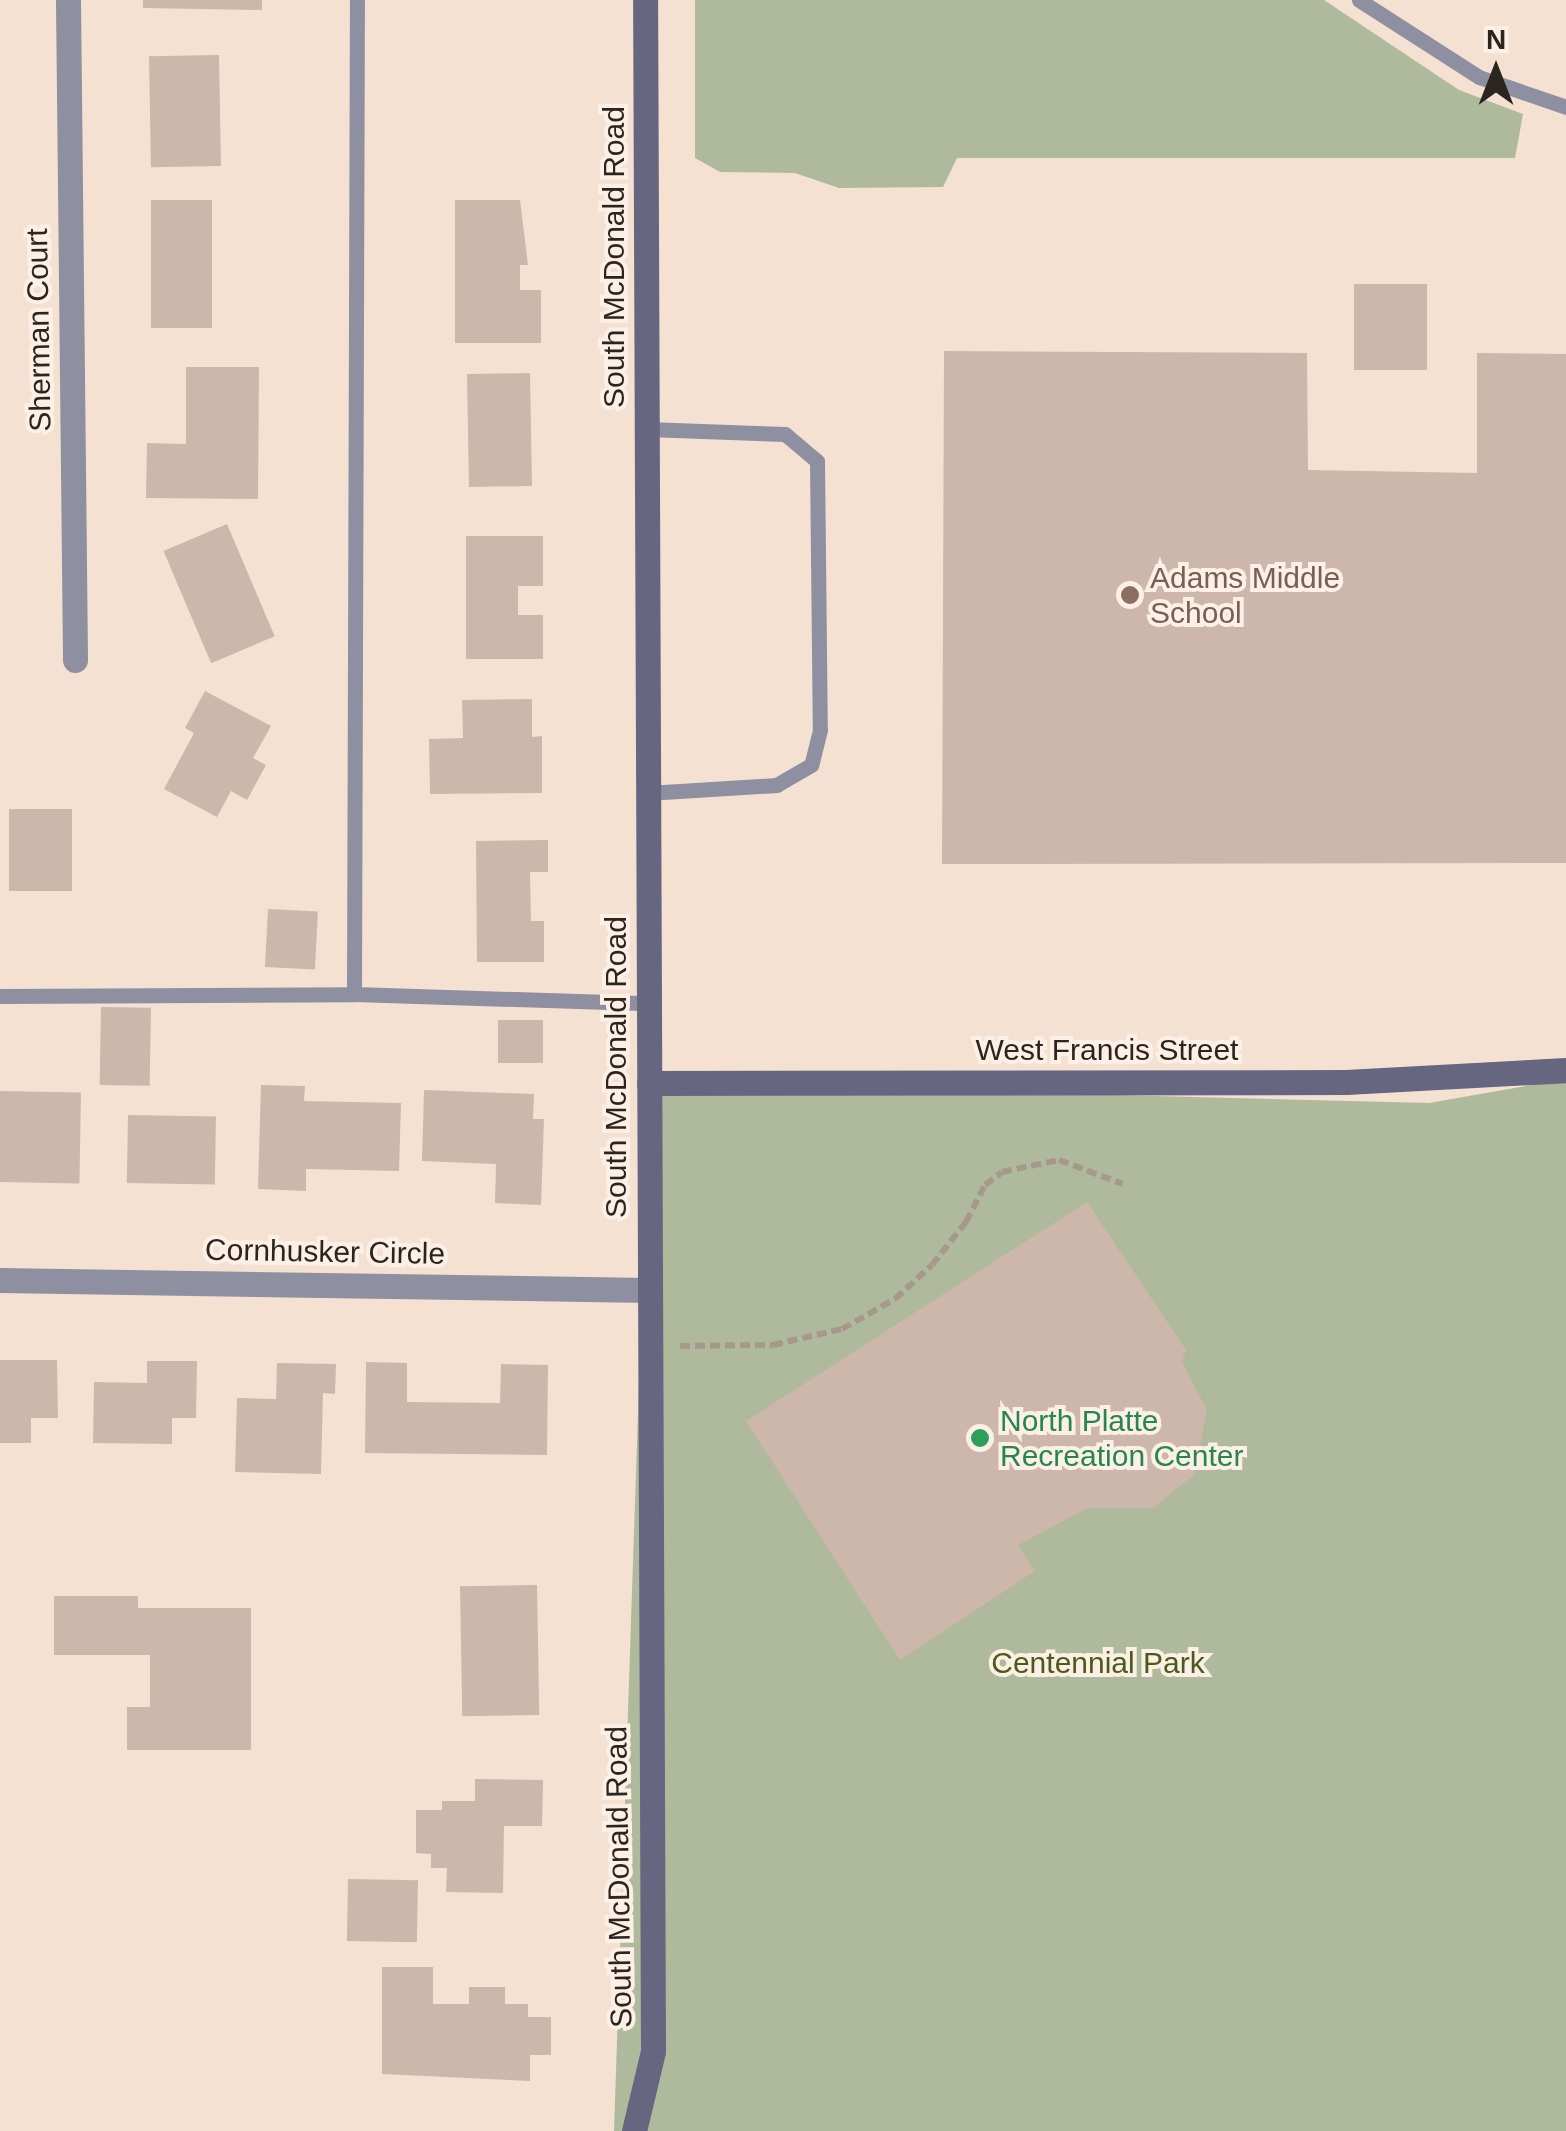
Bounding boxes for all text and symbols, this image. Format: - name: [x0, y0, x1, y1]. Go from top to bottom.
- north arrow: [1446, 20, 1546, 120]
- text: N: [1486, 24, 1506, 55]
- street label: South McDonald Road: [596, 106, 632, 408]
- street label: Sherman Court: [19, 228, 59, 432]
- place label: Adams Middle School: [1150, 560, 1340, 630]
- marker: Adams Middle School: [1119, 584, 1141, 606]
- street label: South McDonald Road: [598, 916, 634, 1218]
- street label: West Francis Street: [976, 1032, 1238, 1068]
- street label: Cornhusker Circle: [205, 1232, 445, 1272]
- place label: North Platte Recreation Center: [1000, 1403, 1243, 1474]
- marker: North Platte Recreation Center: [969, 1427, 991, 1449]
- park label: Centennial Park: [991, 1645, 1205, 1681]
- street label: South McDonald Road: [598, 1726, 640, 2028]

